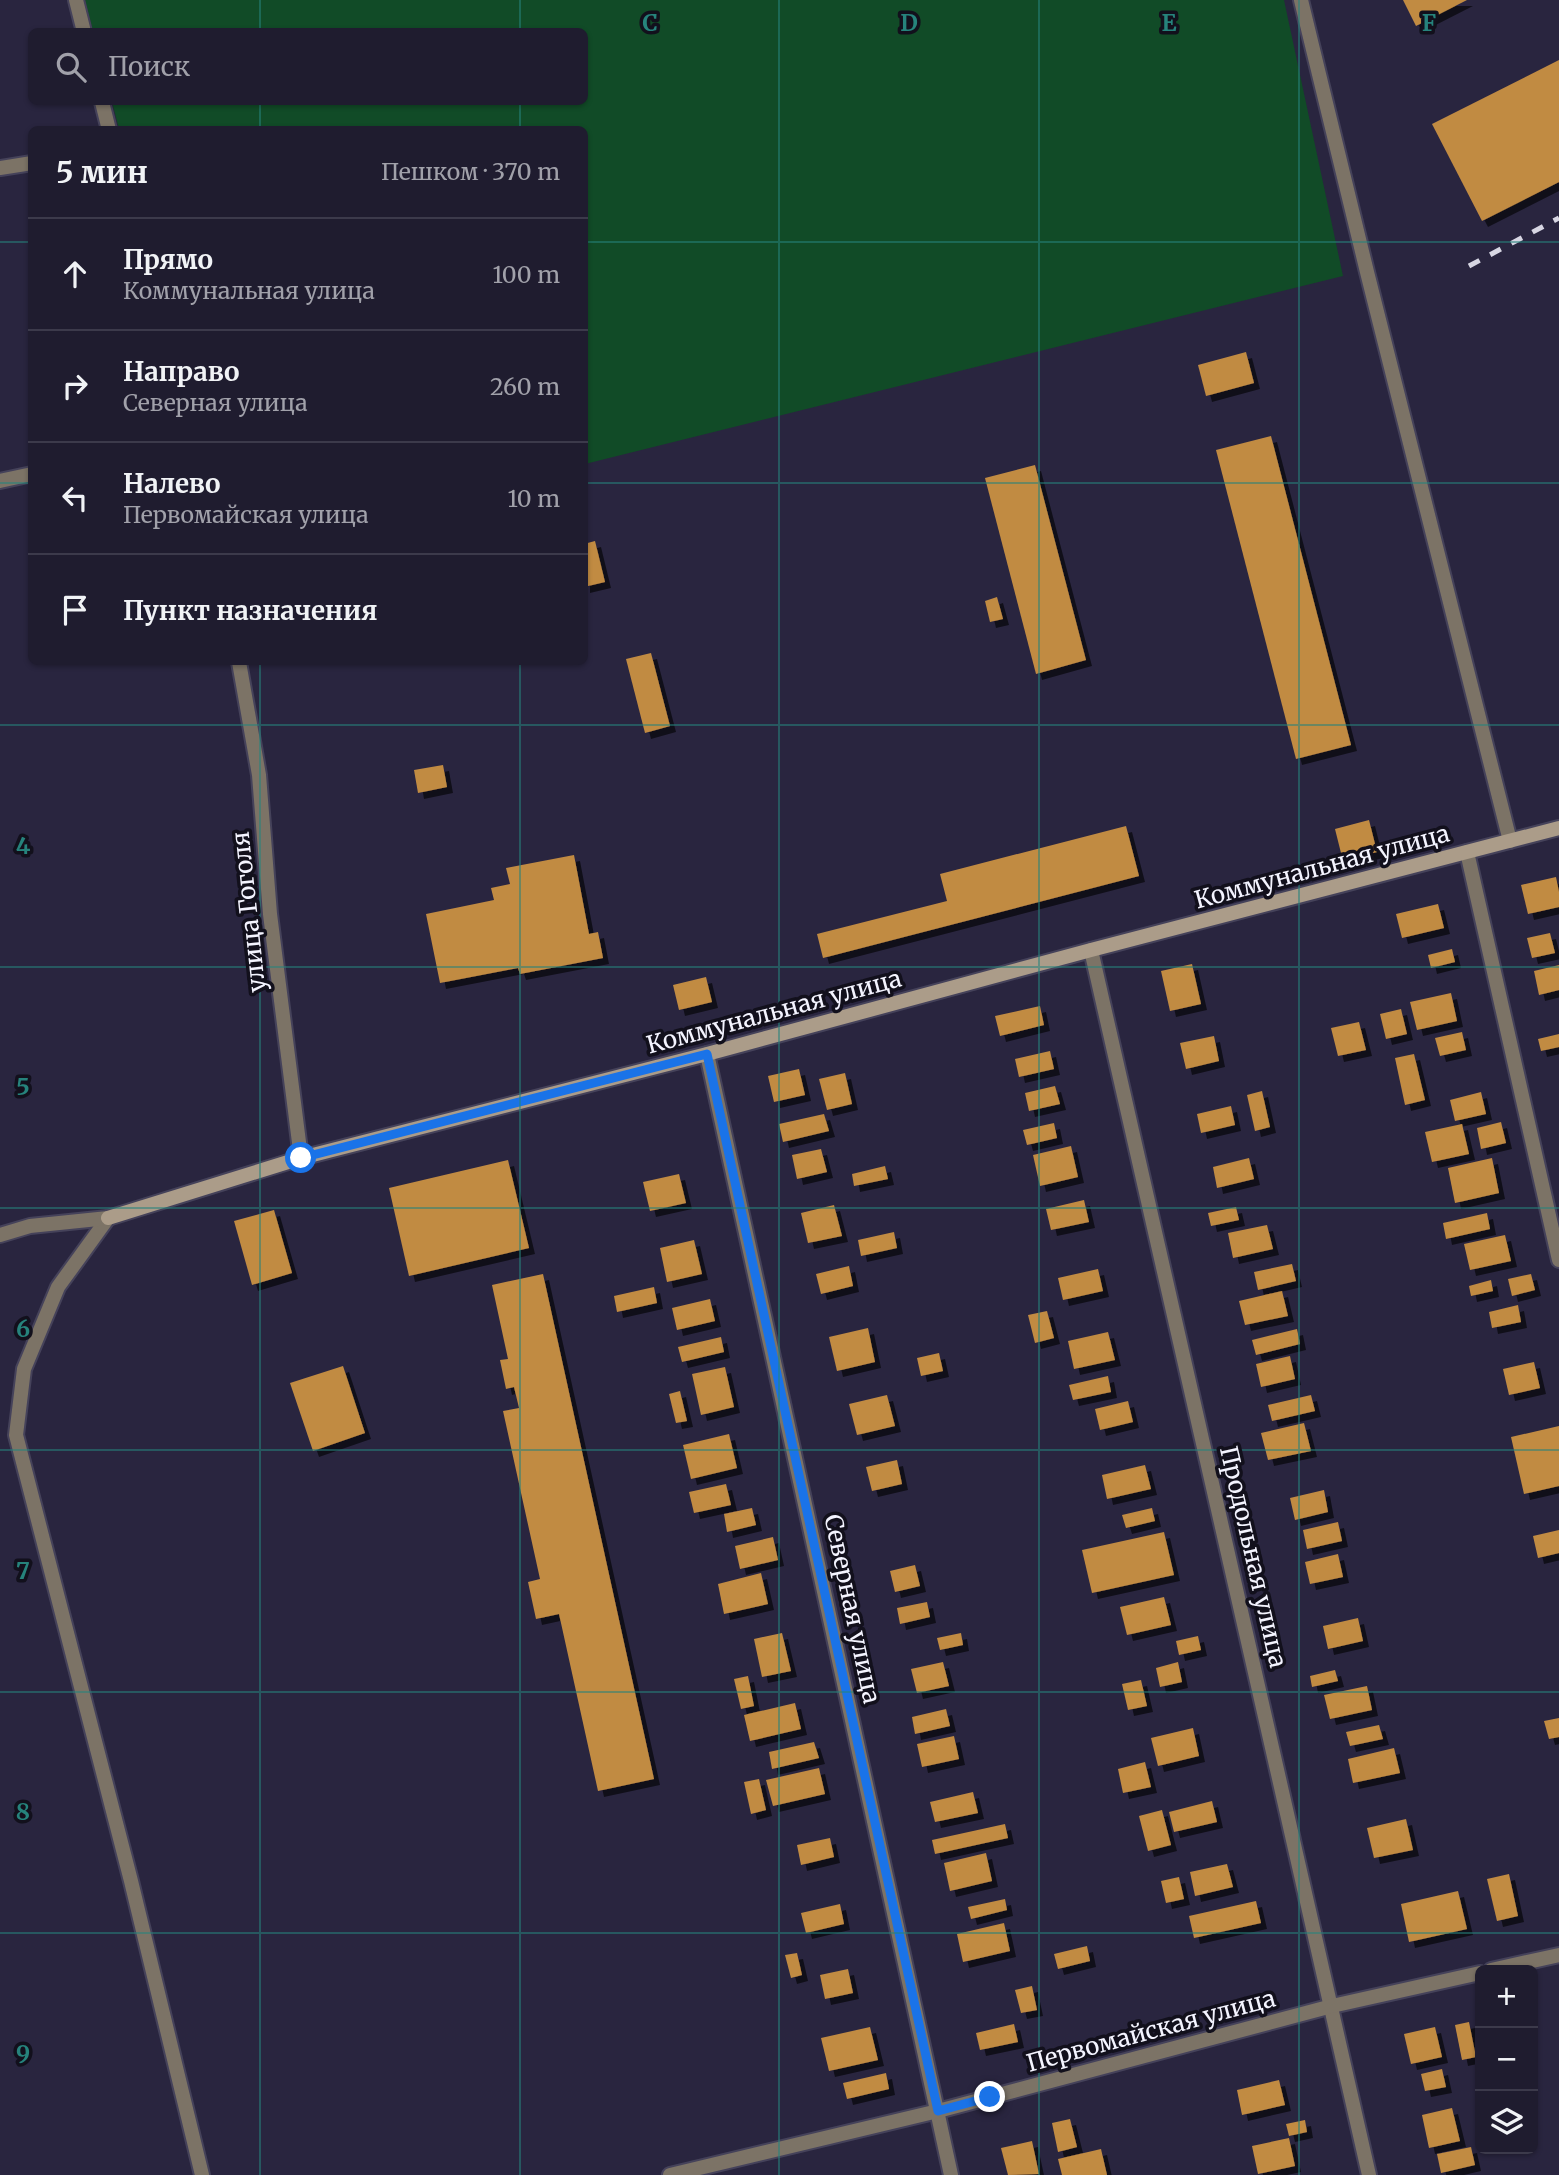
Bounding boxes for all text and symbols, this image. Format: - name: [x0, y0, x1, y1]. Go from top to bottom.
- text: C: [642, 8, 658, 37]
- text: D: [900, 8, 918, 37]
- text: E: [1161, 8, 1177, 37]
- text: F: [1422, 8, 1436, 37]
- search box: [28, 28, 588, 105]
- icon: search: [52, 48, 90, 86]
- text: Поиск: [108, 50, 190, 83]
- text: 5 мин: [56, 153, 148, 191]
- text: Пешком · 370 m: [381, 157, 560, 186]
- text: Прямо: [123, 243, 213, 276]
- icon: ahead: [56, 255, 94, 293]
- text: 100 m: [492, 260, 560, 289]
- text: Коммунальная улица: [123, 276, 375, 305]
- text: Направо: [123, 355, 240, 388]
- icon: right: [56, 367, 94, 405]
- text: 260 m: [490, 372, 560, 401]
- text: Северная улица: [123, 388, 308, 417]
- text: Налево: [123, 467, 221, 500]
- icon: left: [56, 479, 94, 517]
- text: 10 m: [507, 484, 560, 513]
- text: Первомайская улица: [123, 500, 369, 529]
- icon: arrive: [56, 591, 94, 629]
- text: Пункт назначения: [123, 594, 377, 627]
- street label: Коммунальная улица: [1191, 817, 1453, 916]
- street label: улица Гоголя: [225, 830, 272, 994]
- text: 4: [16, 831, 31, 860]
- street label: Коммунальная улица: [643, 962, 905, 1061]
- text: 5: [16, 1072, 30, 1101]
- route start: [285, 1142, 316, 1173]
- text: 6: [16, 1314, 30, 1343]
- street label: Продольная улица: [1213, 1443, 1294, 1671]
- street label: Северная улица: [817, 1511, 888, 1706]
- text: 7: [16, 1556, 30, 1585]
- text: 8: [16, 1797, 30, 1826]
- map controls: [1475, 1965, 1538, 2154]
- button: +: [1475, 1965, 1538, 2028]
- street label: Первомайская улица: [1023, 1982, 1279, 2079]
- button: −: [1475, 2028, 1538, 2091]
- text: 9: [16, 2039, 30, 2068]
- route end: [974, 2081, 1005, 2112]
- button: layers: [1475, 2091, 1538, 2154]

